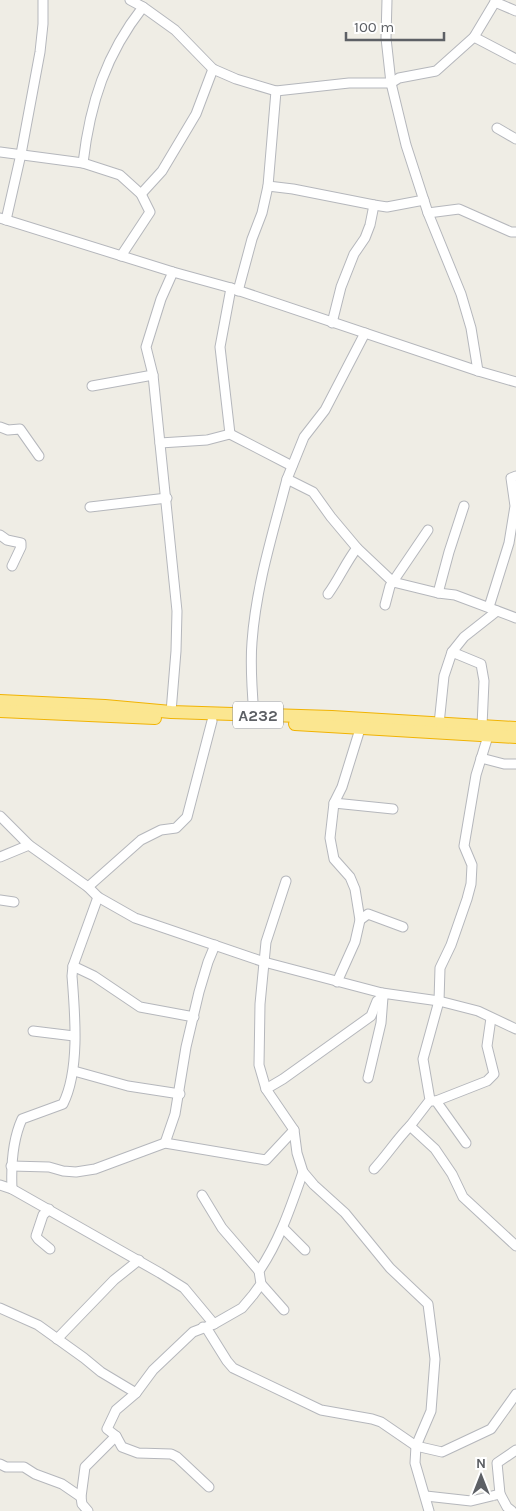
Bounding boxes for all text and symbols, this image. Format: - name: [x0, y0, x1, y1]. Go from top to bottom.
- scale bar: [346, 10, 444, 42]
- text: 100 m: [354, 18, 394, 36]
- road number: A232: [233, 702, 283, 728]
- north arrow: [456, 1451, 506, 1501]
- text: N: [476, 1455, 486, 1472]

